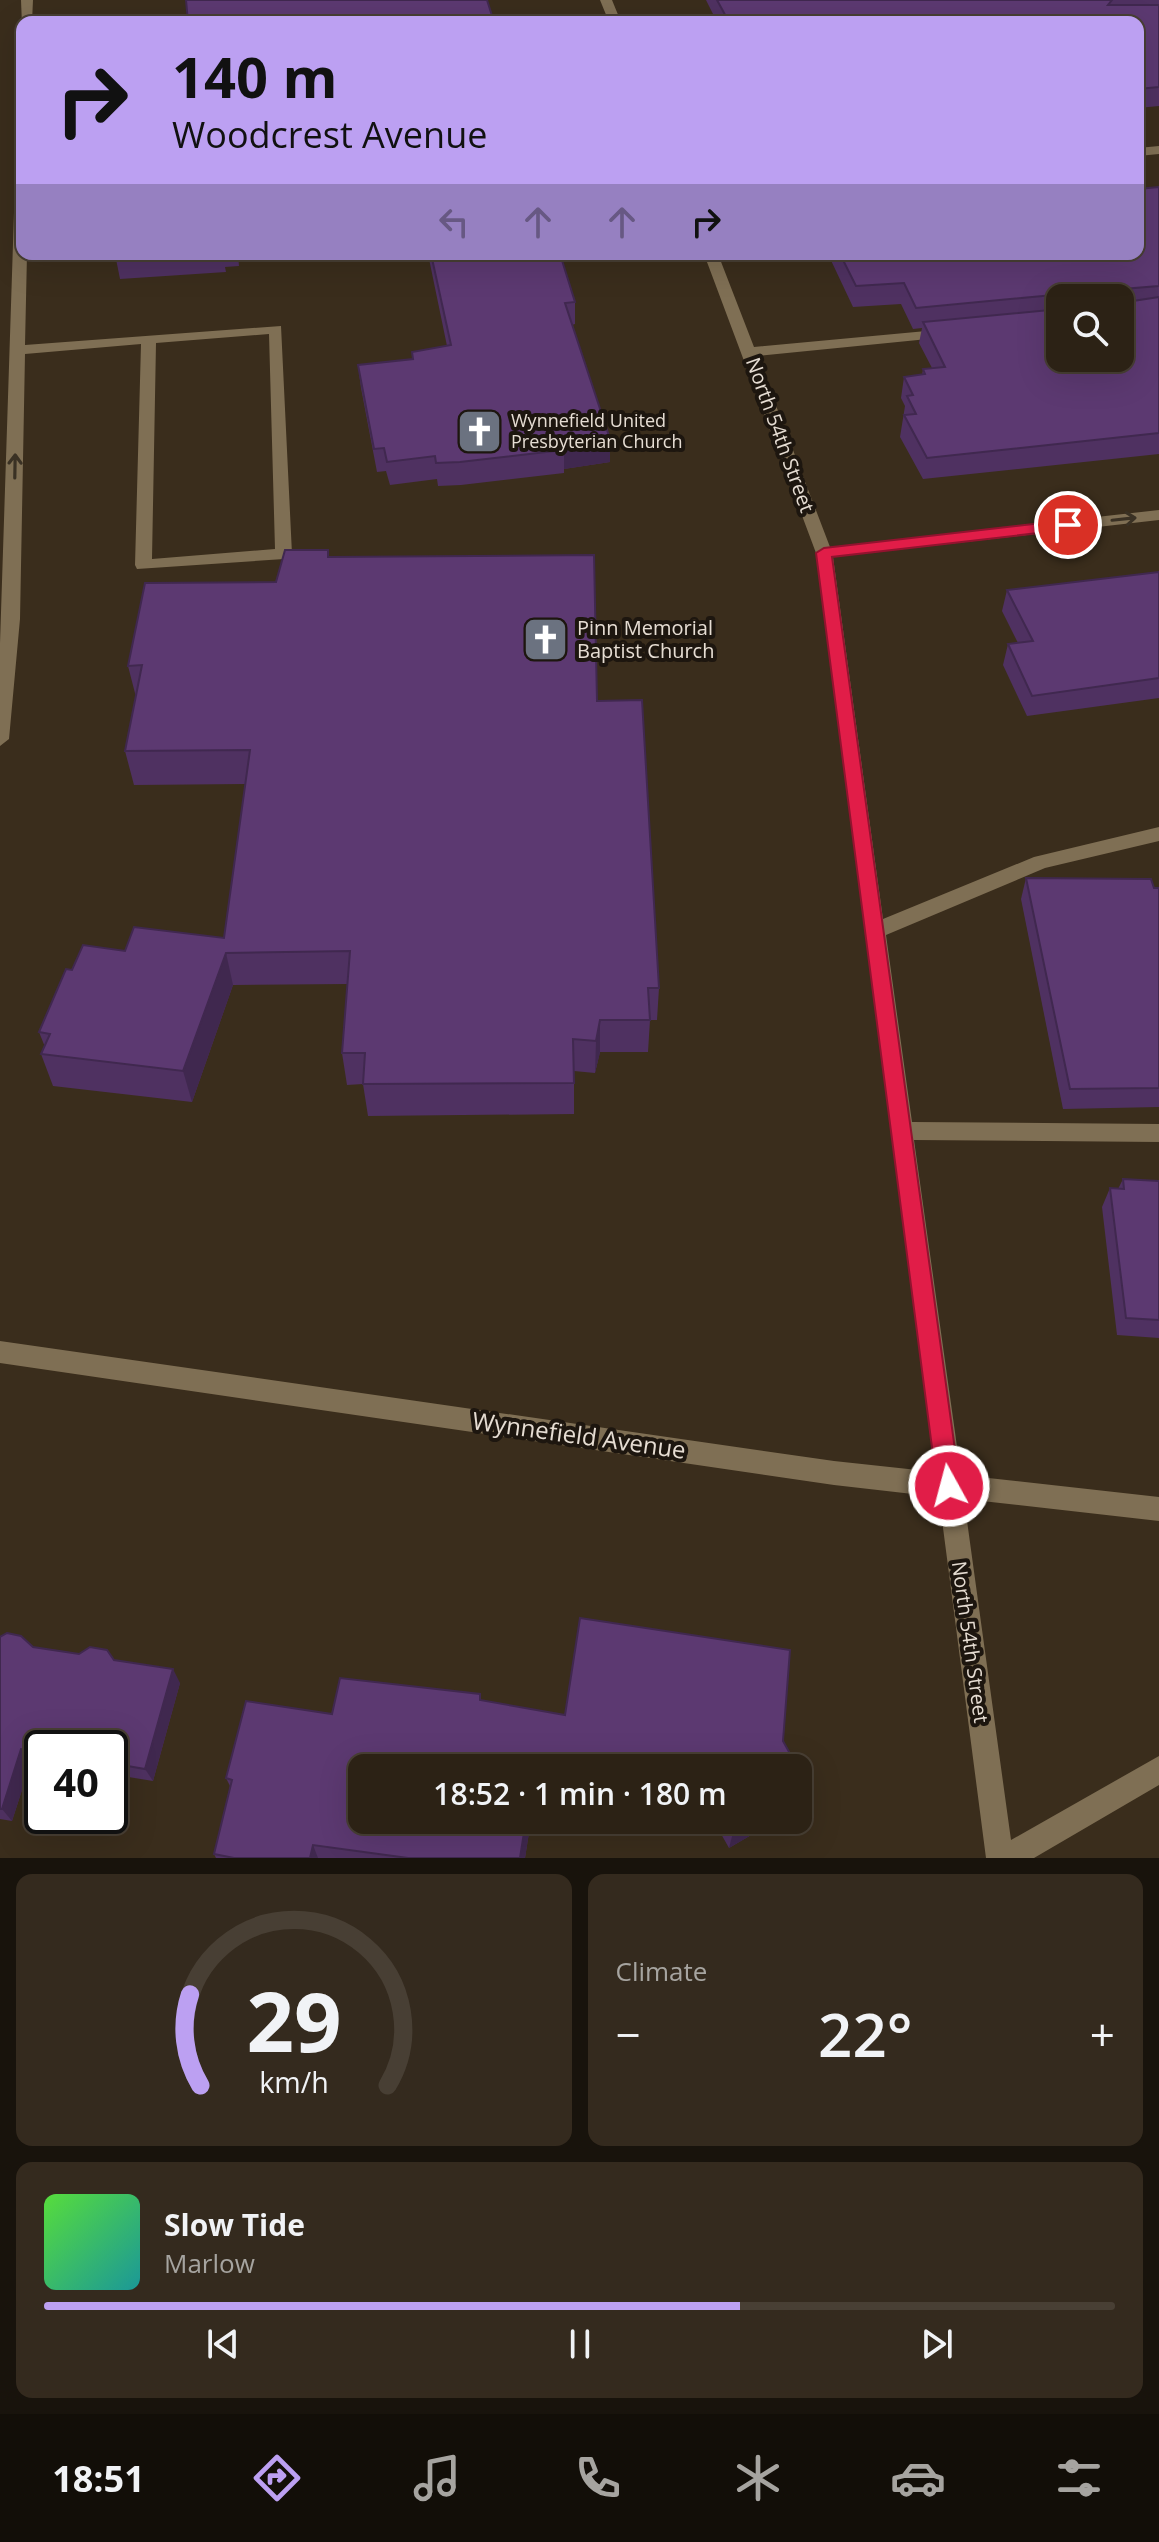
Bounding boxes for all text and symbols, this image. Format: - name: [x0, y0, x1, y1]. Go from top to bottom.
- text: 140 m: [172, 38, 338, 114]
- icon: right: [40, 48, 144, 152]
- text: Woodcrest Avenue: [172, 110, 487, 159]
- icon: left: [432, 200, 476, 244]
- icon: ahead: [516, 200, 560, 244]
- icon: ahead: [600, 200, 644, 244]
- icon: right: [684, 200, 728, 244]
- map controls: [1046, 284, 1134, 372]
- button: search: [1046, 284, 1134, 372]
- street label: North 54th Street: [740, 354, 821, 516]
- church icon: Wynnefield United Presbyterian Church: [456, 407, 504, 455]
- place label: Wynnefield United Presbyterian Church: [511, 408, 682, 453]
- one-way arrow: [7, 453, 22, 480]
- pin: [1034, 491, 1102, 559]
- icon: arrive: [1046, 503, 1090, 547]
- one-way arrow: [1110, 511, 1137, 526]
- place label: Pinn Memorial Baptist Church: [577, 614, 714, 664]
- church icon: Pinn Memorial Baptist Church: [522, 616, 570, 664]
- street label: Wynnefield Avenue: [470, 1403, 688, 1466]
- position arrow: [907, 1444, 991, 1528]
- street label: North 54th Street: [946, 1559, 995, 1725]
- speed limit sign: 40: [24, 1730, 128, 1834]
- text: 18:52 · 1 min · 180 m: [433, 1773, 727, 1814]
- text: Climate: [616, 1953, 707, 1989]
- text: 29: [246, 1963, 341, 2076]
- text: 22°: [818, 1993, 912, 2075]
- text: −: [616, 2004, 641, 2064]
- text: +: [1090, 2004, 1115, 2064]
- text: km/h: [259, 2062, 328, 2101]
- text: Slow Tide: [164, 2204, 305, 2245]
- text: Marlow: [164, 2245, 255, 2281]
- icon: previous: [201, 2322, 245, 2366]
- icon: pause: [558, 2322, 602, 2366]
- icon: next: [915, 2322, 959, 2366]
- icon: directions: [249, 2450, 305, 2506]
- icon: music: [409, 2450, 465, 2506]
- icon: phone: [570, 2450, 626, 2506]
- icon: climate: [730, 2450, 786, 2506]
- icon: car: [890, 2450, 946, 2506]
- icon: filters: [1051, 2450, 1107, 2506]
- text: 18:51: [52, 2454, 145, 2503]

